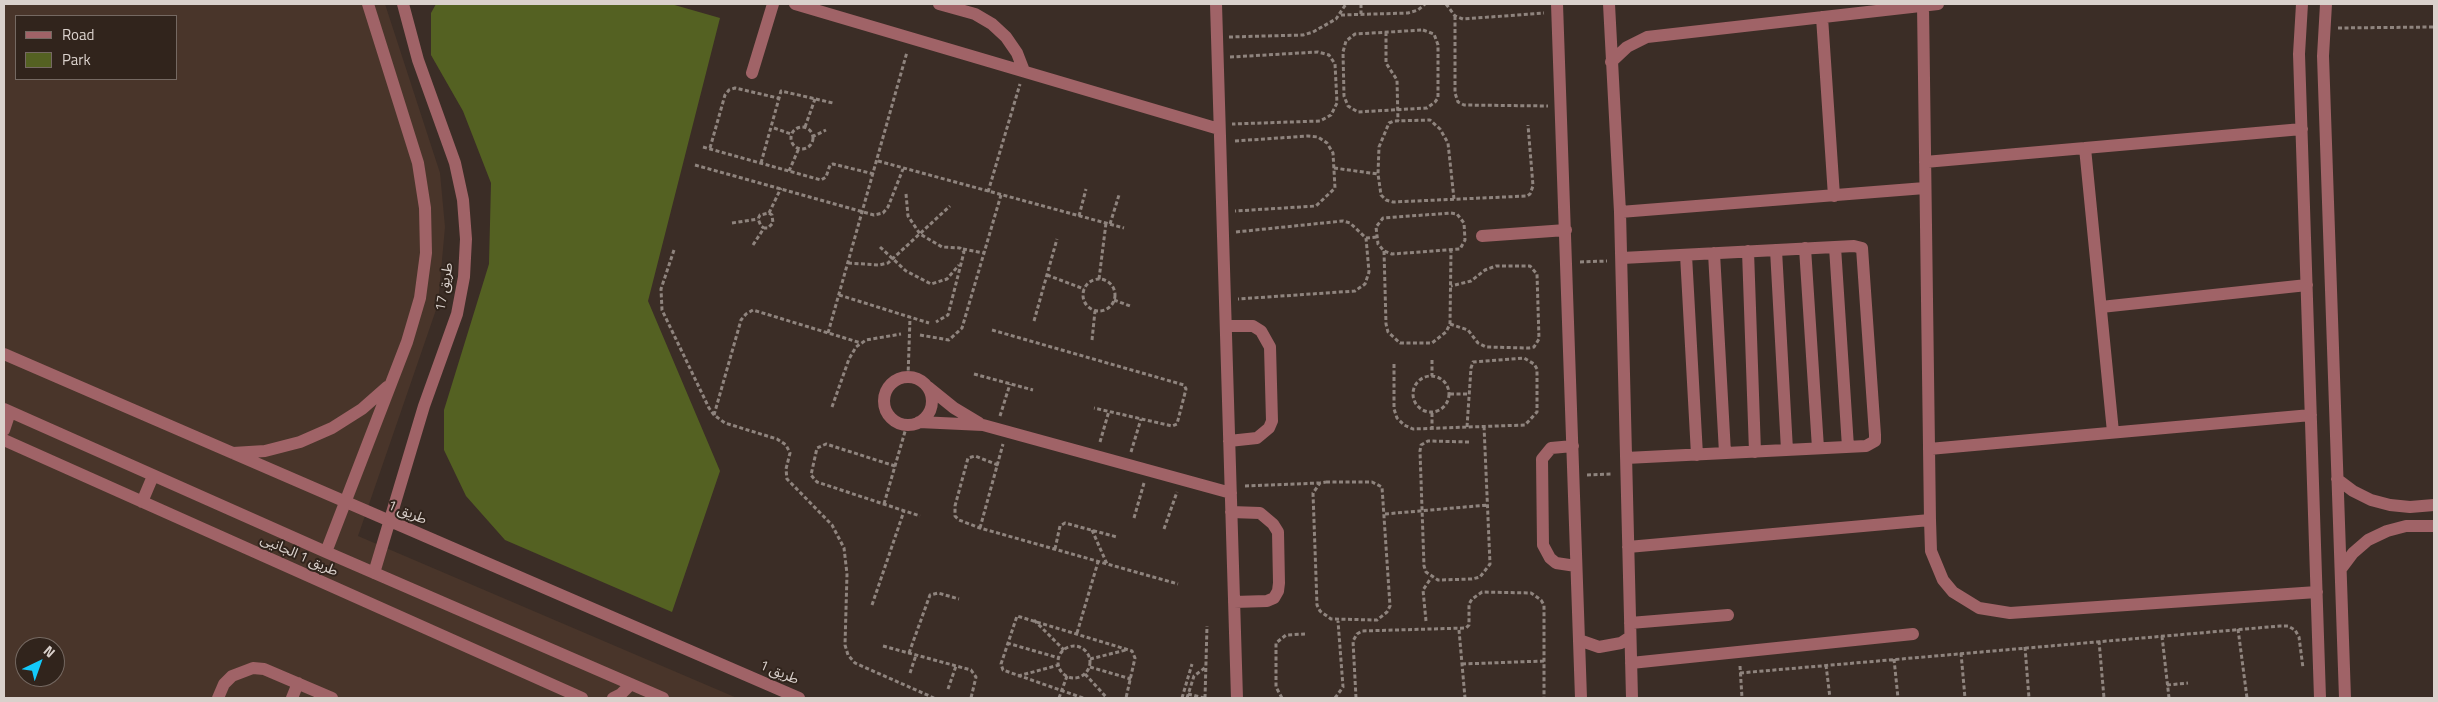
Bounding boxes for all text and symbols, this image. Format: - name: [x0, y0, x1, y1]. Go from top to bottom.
- legend: [15, 15, 178, 80]
- text: Road: [62, 23, 94, 46]
- text: Park: [62, 48, 91, 71]
- street label: طريق 17: [432, 261, 458, 313]
- street label: طريق 1: [385, 497, 429, 529]
- street label: طريق 1 الجانيى: [258, 531, 340, 581]
- north arrow: [15, 637, 65, 687]
- text: N: [39, 640, 60, 662]
- street label: طريق 1: [757, 657, 801, 689]

